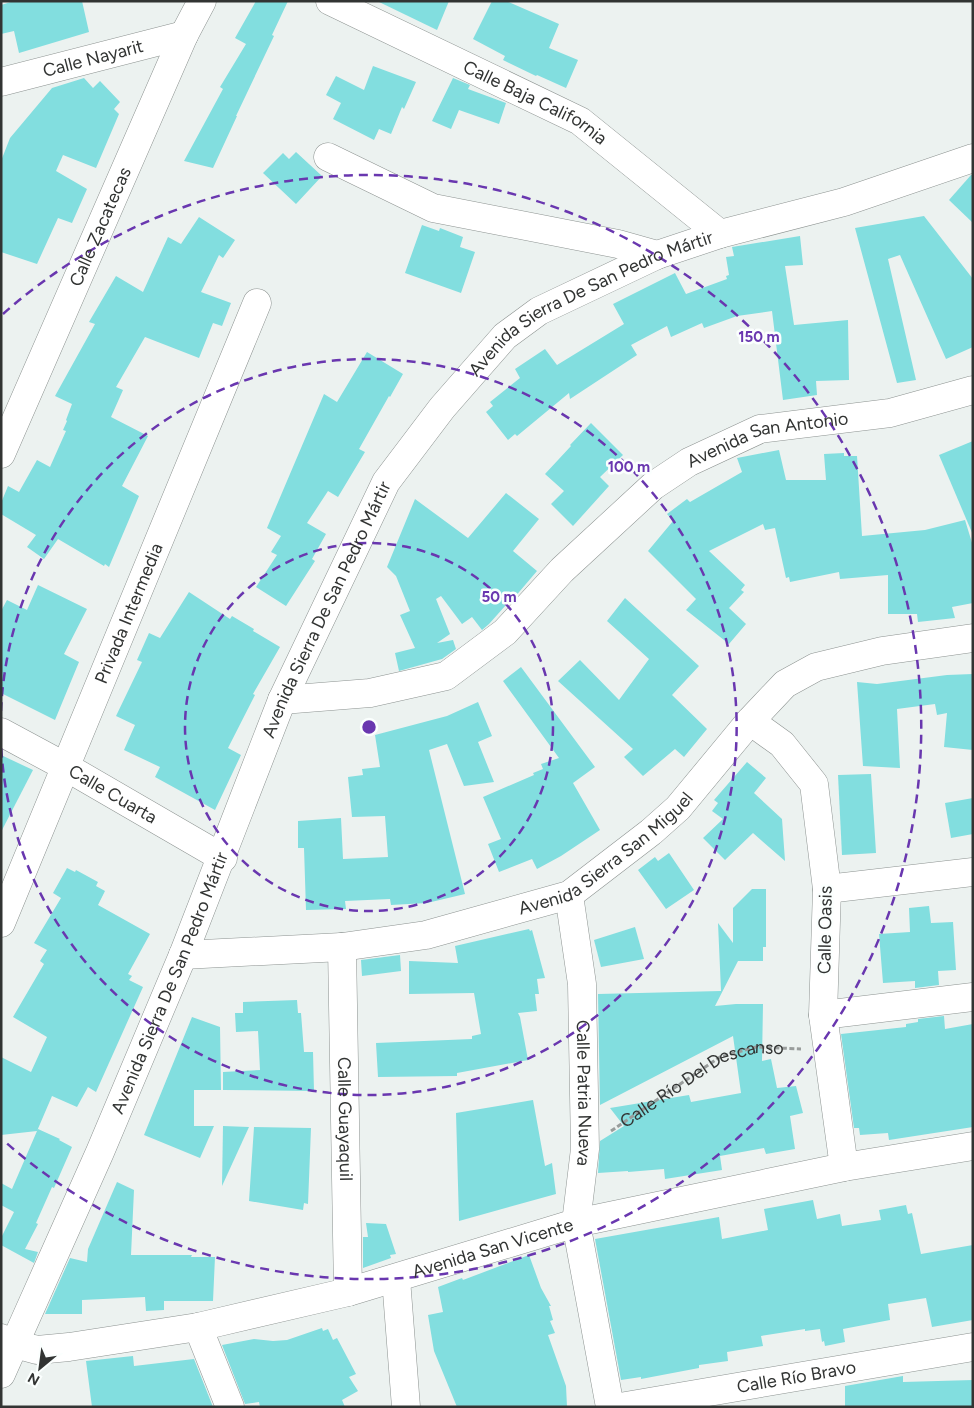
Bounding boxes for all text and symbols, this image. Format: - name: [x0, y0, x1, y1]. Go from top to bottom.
- street label: Calle Nayarit: [40, 35, 146, 82]
- street label: Calle Baja California: [460, 56, 612, 149]
- street label: Calle Zacatecas: [65, 164, 136, 290]
- street label: Avenida Sierra De San Pedro Mártir: [464, 226, 716, 381]
- text: 150 m: [738, 328, 780, 346]
- street label: Avenida San Antonio: [683, 407, 849, 472]
- text: 100 m: [608, 458, 650, 476]
- street label: Avenida Sierra De San Pedro Mártir: [257, 478, 396, 741]
- street label: Privada Intermedia: [90, 540, 168, 687]
- text: 50 m: [481, 588, 517, 606]
- centre of rings: [360, 718, 378, 736]
- street label: Calle Cuarta: [65, 760, 161, 828]
- street label: Avenida Sierra San Miguel: [516, 788, 698, 920]
- street label: Avenida Sierra De San Pedro Mártir: [106, 849, 233, 1117]
- street label: Calle Oasis: [813, 886, 837, 974]
- street label: Calle Patria Nueva: [572, 1020, 596, 1167]
- street label: Calle Río Del Descanso: [616, 1036, 784, 1133]
- street label: Calle Guayaquil: [333, 1057, 357, 1181]
- street label: Avenida San Vicente: [410, 1213, 576, 1283]
- north arrow: [15, 1343, 65, 1393]
- street label: Calle Río Bravo: [735, 1356, 858, 1398]
- text: N: [25, 1369, 43, 1389]

